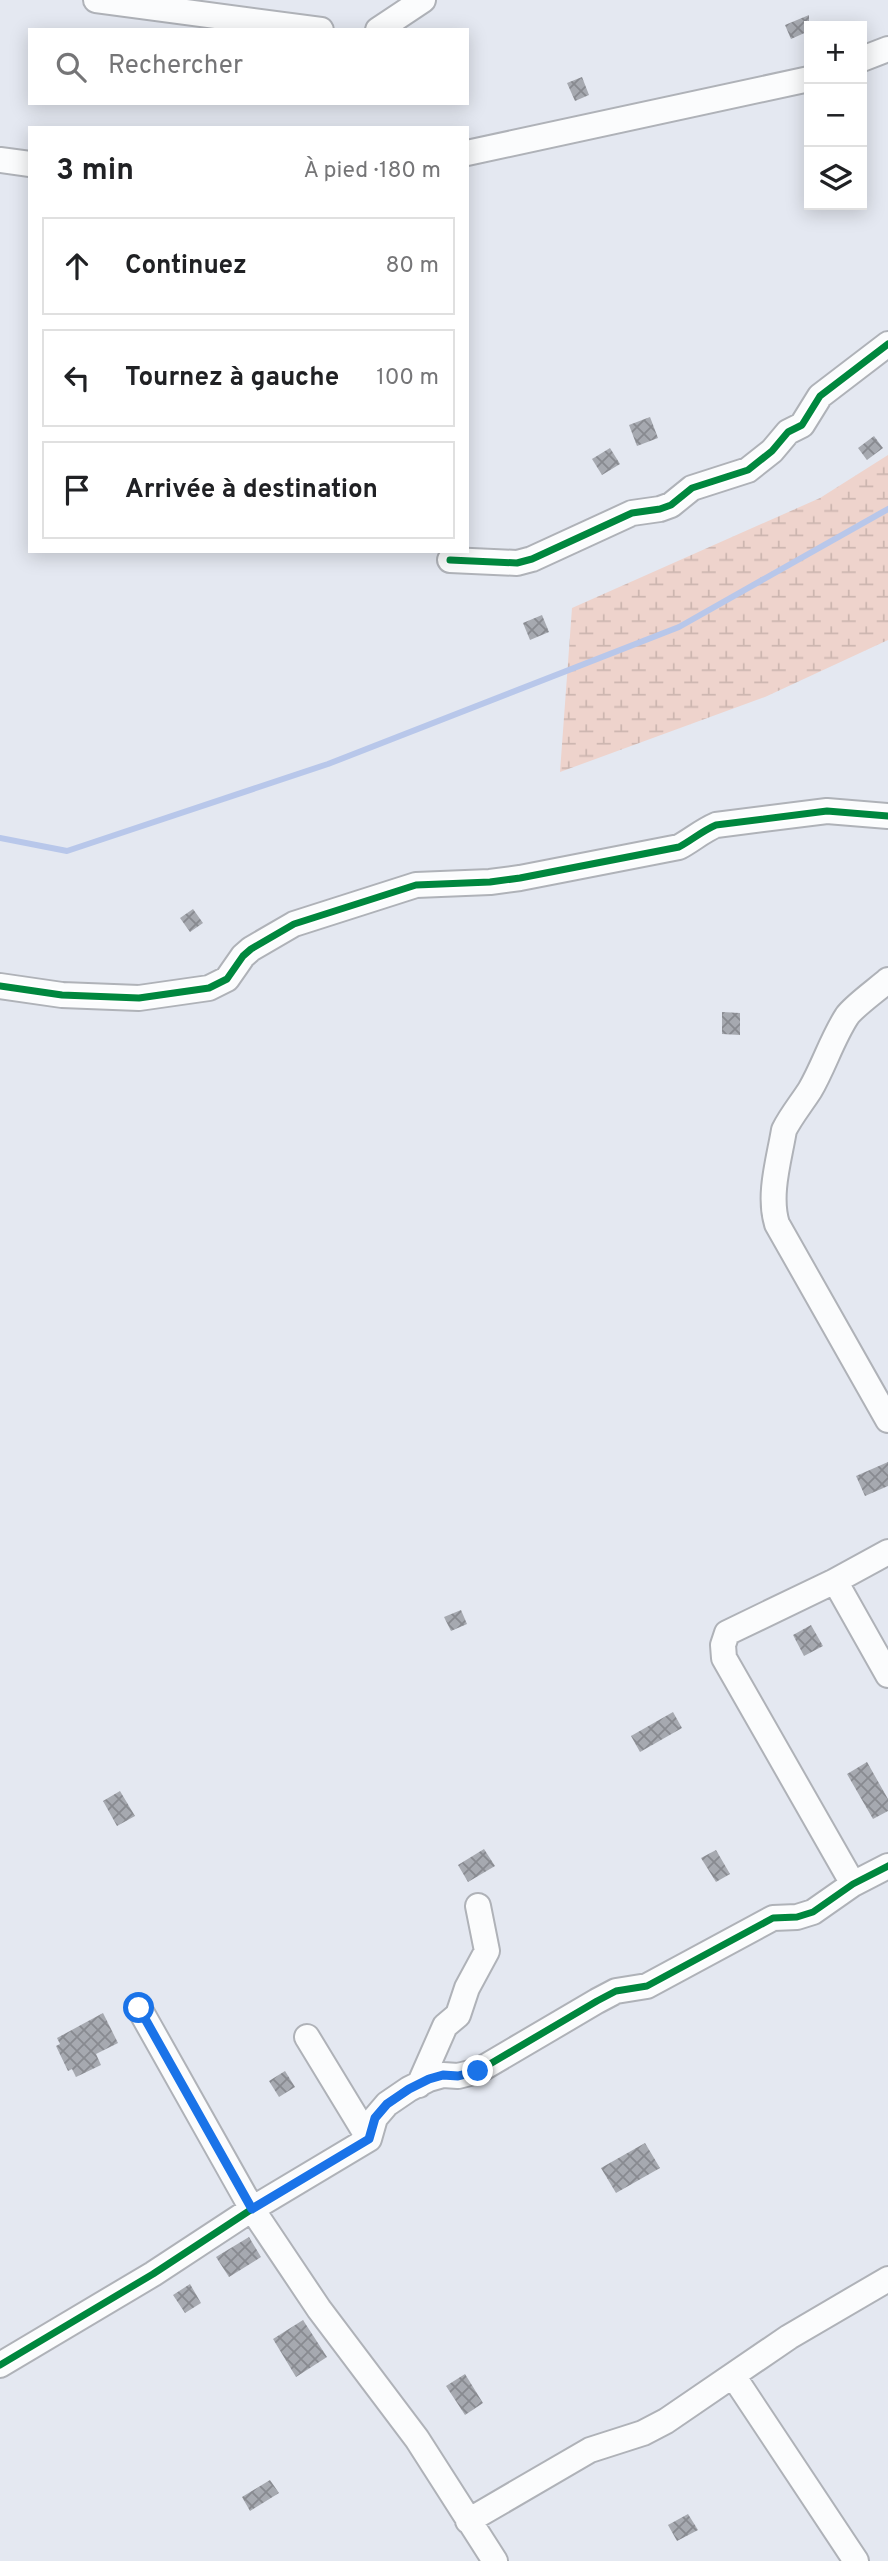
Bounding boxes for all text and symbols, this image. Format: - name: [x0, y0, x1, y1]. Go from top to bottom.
- map controls: [804, 21, 867, 210]
- button: +: [804, 21, 867, 84]
- search box: [28, 28, 469, 105]
- icon: search: [52, 48, 90, 86]
- text: Rechercher: [108, 50, 243, 83]
- button: −: [804, 84, 867, 147]
- button: layers: [804, 147, 867, 210]
- text: 3 min: [56, 153, 134, 190]
- text: À pied · 180 m: [303, 157, 441, 186]
- icon: ahead: [58, 247, 96, 285]
- text: Continuez: [125, 250, 247, 283]
- text: 80 m: [386, 252, 439, 281]
- icon: left: [58, 359, 96, 397]
- text: Tournez à gauche: [125, 362, 339, 395]
- text: 100 m: [376, 364, 439, 393]
- icon: arrive: [58, 471, 96, 509]
- text: Arrivée à destination: [125, 474, 378, 507]
- route start: [123, 1992, 154, 2023]
- route end: [462, 2055, 493, 2086]

